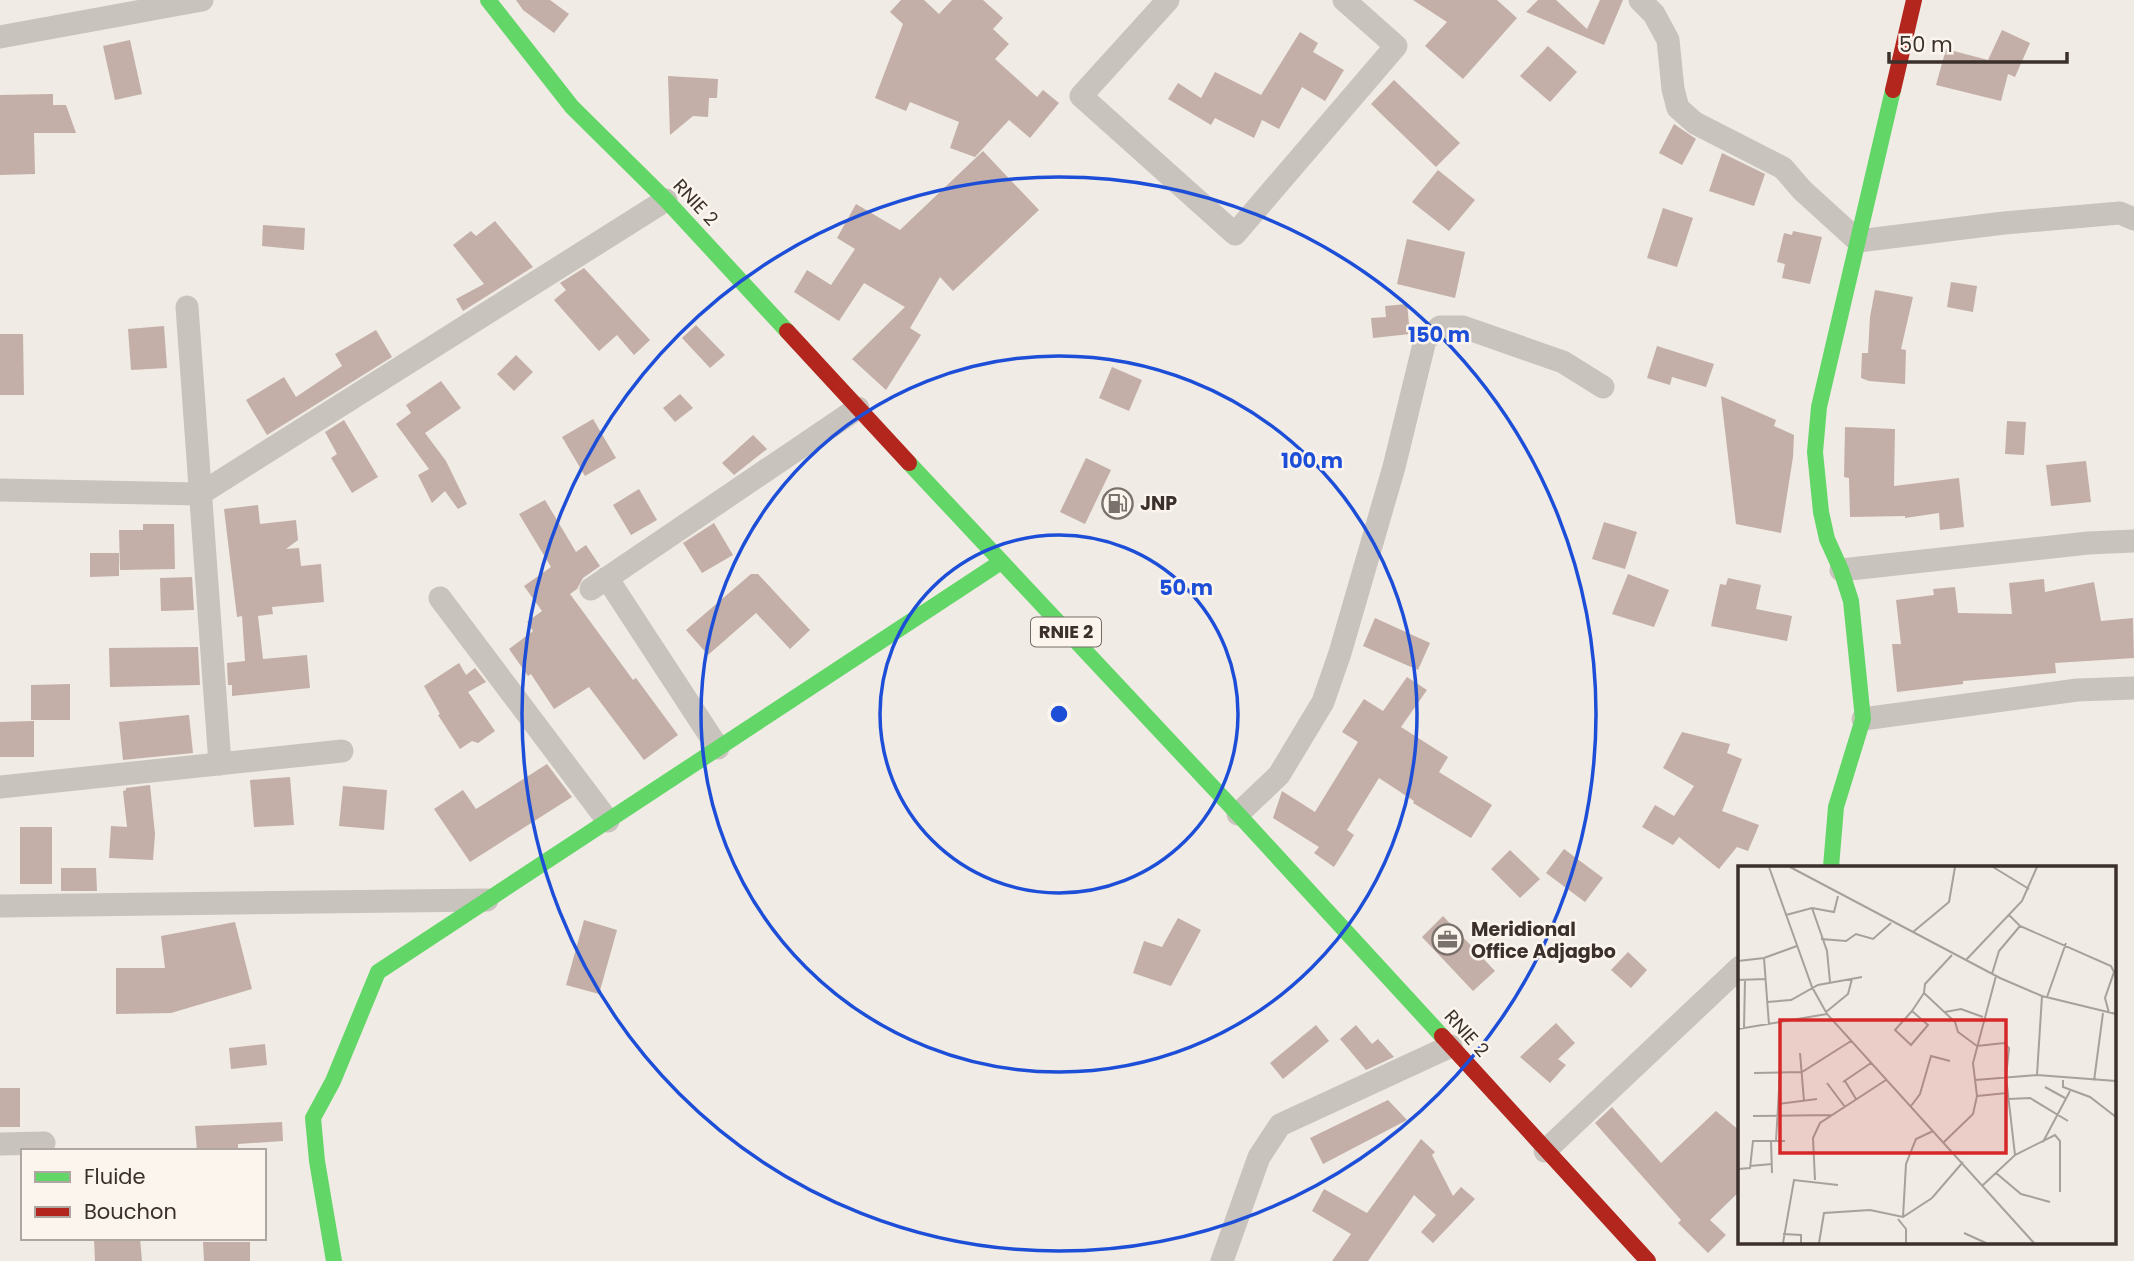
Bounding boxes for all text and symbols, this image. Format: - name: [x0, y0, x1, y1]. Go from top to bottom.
- scale bar: [1889, 21, 2068, 65]
- text: 50 m: [1899, 30, 1953, 59]
- street label: RNIE 2: [667, 173, 724, 232]
- text: 150 m: [1408, 320, 1470, 349]
- text: 100 m: [1281, 446, 1343, 475]
- fuel station icon: JNP: [1100, 486, 1134, 520]
- place label: JNP: [1140, 490, 1177, 517]
- text: 50 m: [1159, 573, 1213, 602]
- road number: RNIE 2: [1031, 618, 1101, 646]
- centre of rings: [1047, 702, 1071, 726]
- inset map: [1738, 866, 2116, 1244]
- place label: Meridional Office Adjagbo: [1471, 916, 1616, 965]
- office icon: Meridional Office Adjagbo: [1431, 923, 1465, 957]
- street label: RNIE 2: [1438, 1004, 1495, 1063]
- legend: [21, 1149, 266, 1240]
- text: Fluide: [84, 1162, 146, 1191]
- text: Bouchon: [84, 1197, 177, 1226]

